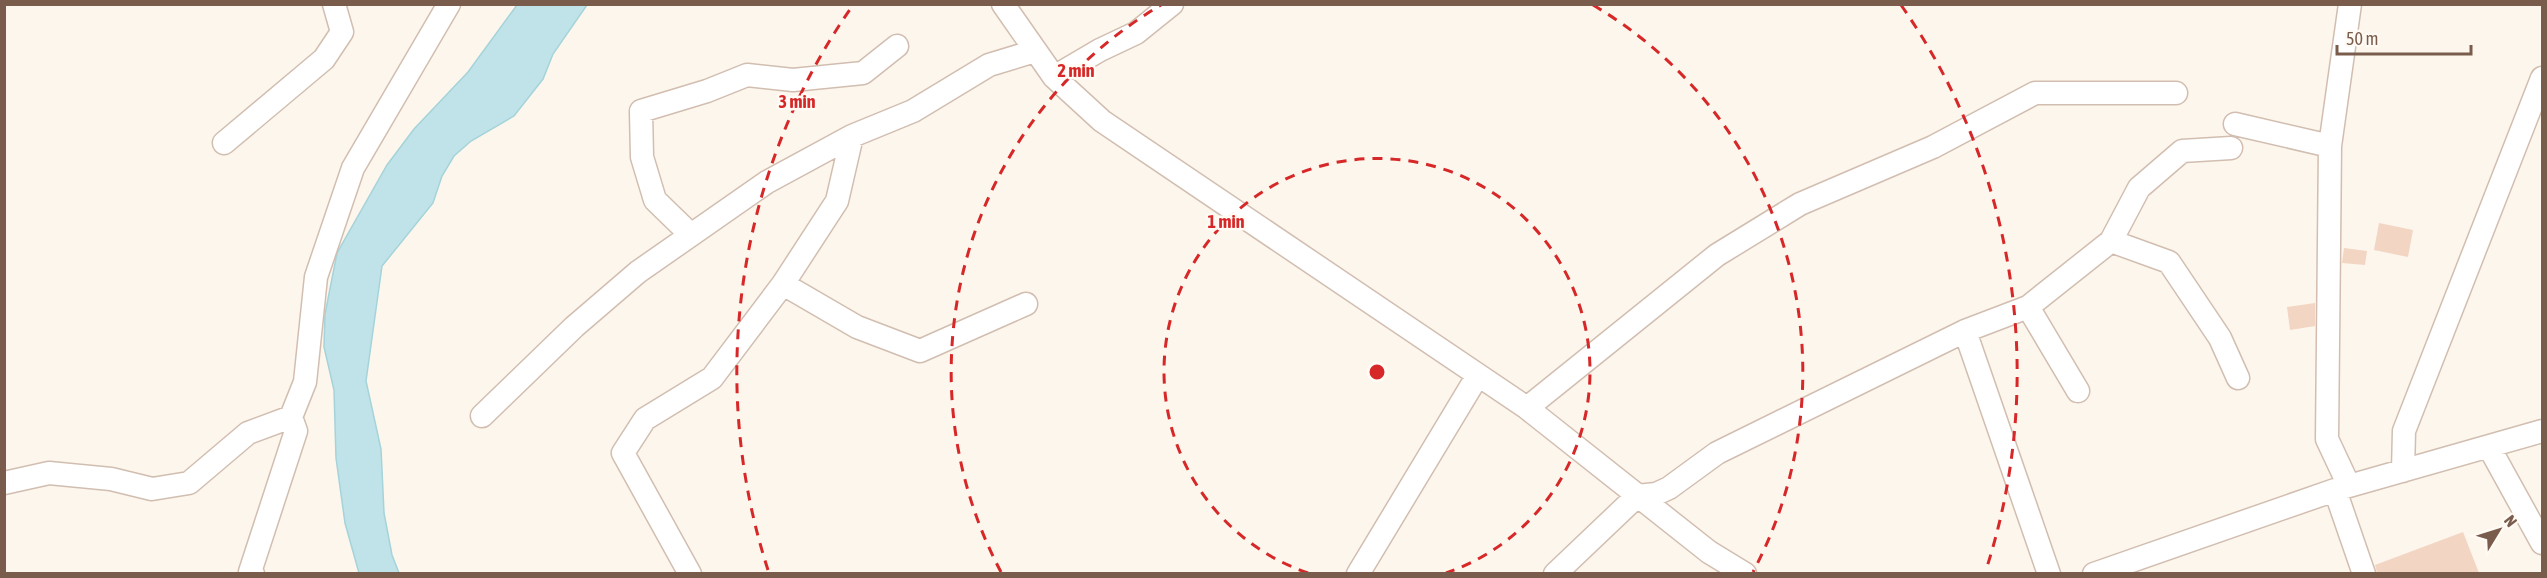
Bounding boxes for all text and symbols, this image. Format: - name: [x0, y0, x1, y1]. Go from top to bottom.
- scale bar: [2337, 18, 2470, 56]
- text: 50 m: [2346, 28, 2378, 49]
- text: 2 min: [1058, 60, 1095, 81]
- text: 3 min: [779, 91, 816, 112]
- text: 1 min: [1208, 211, 1245, 232]
- centre of rings: [1367, 362, 1387, 382]
- north arrow: [2469, 500, 2529, 560]
- text: N: [2501, 511, 2521, 530]

